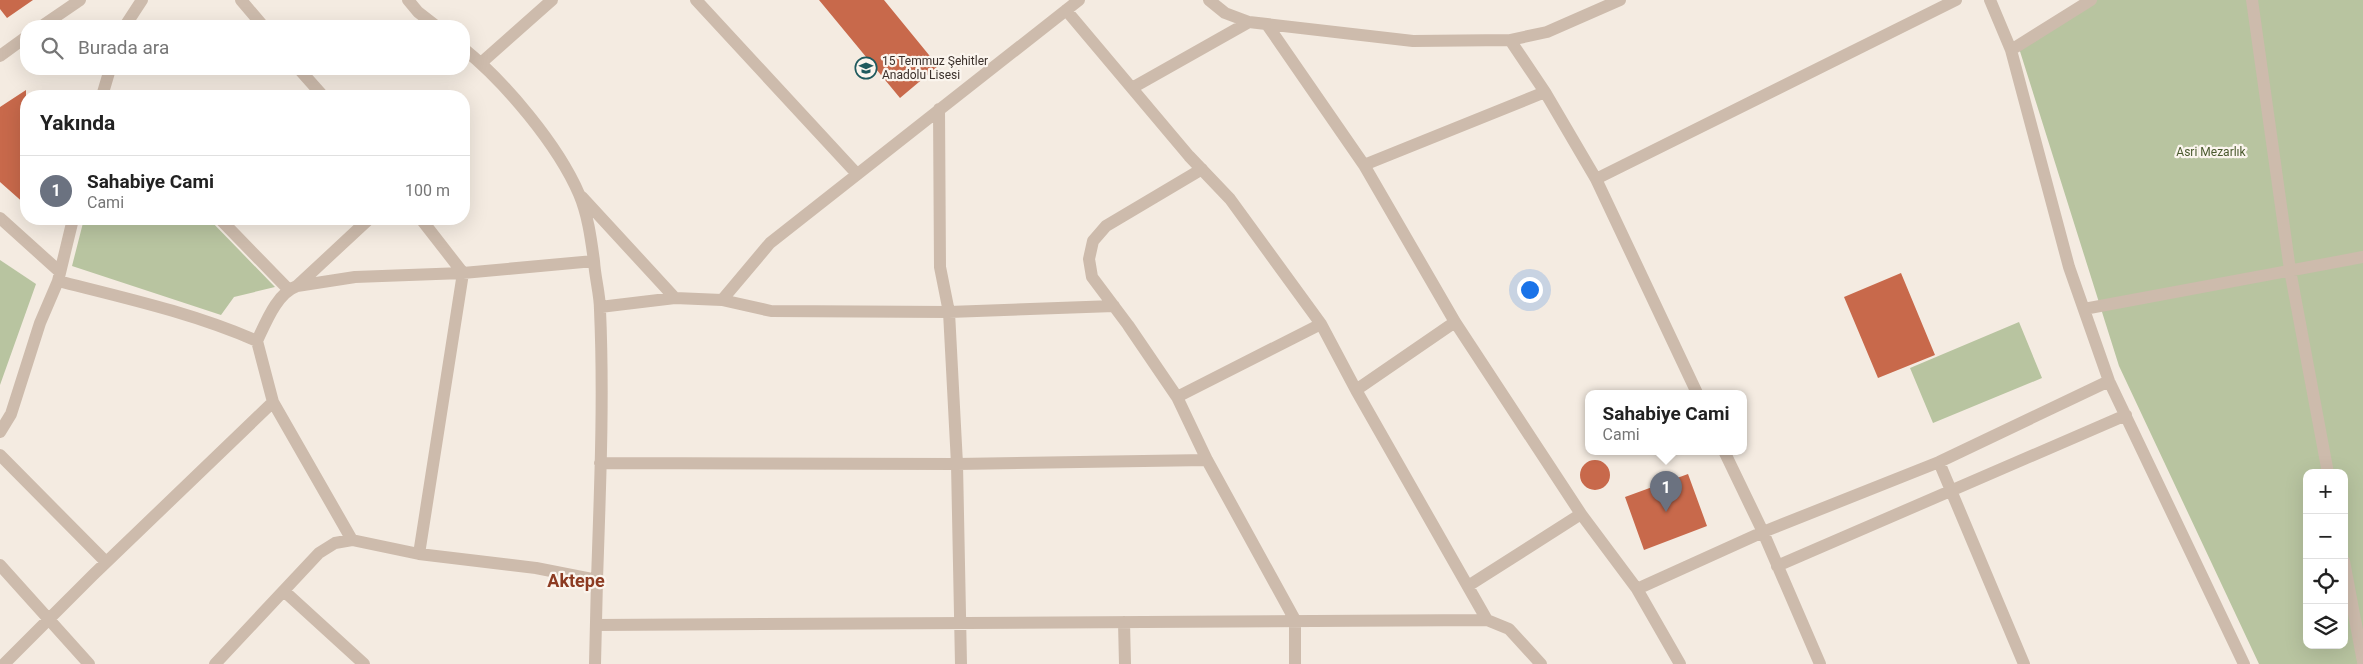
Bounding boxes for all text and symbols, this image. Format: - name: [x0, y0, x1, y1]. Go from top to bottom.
- search box: [20, 20, 470, 75]
- icon: search: [38, 34, 66, 62]
- text: Burada ara: [78, 36, 169, 59]
- place label: 15 Temmuz Şehitler Anadolu Lisesi: [882, 54, 988, 82]
- school or university icon: 15 Temmuz Şehitler Anadolu Lisesi: [854, 56, 878, 80]
- text: Yakında: [40, 111, 115, 135]
- park label: Asri Mezarlık: [2176, 145, 2247, 159]
- text: Sahabiye Cami: [87, 170, 214, 193]
- text: 1: [51, 181, 61, 200]
- text: 100 m: [405, 181, 450, 200]
- text: Cami: [87, 193, 124, 212]
- your location: [1517, 277, 1543, 303]
- popup: [1585, 390, 1747, 455]
- text: Sahabiye Cami: [1603, 402, 1729, 425]
- text: Cami: [1603, 425, 1640, 444]
- map controls: [2303, 469, 2348, 649]
- button: +: [2303, 469, 2348, 514]
- pin: 1: [1650, 471, 1682, 512]
- button: −: [2303, 514, 2348, 559]
- button: locate: [2303, 559, 2348, 604]
- district label: Aktepe: [547, 570, 605, 591]
- button: layers: [2303, 604, 2348, 649]

